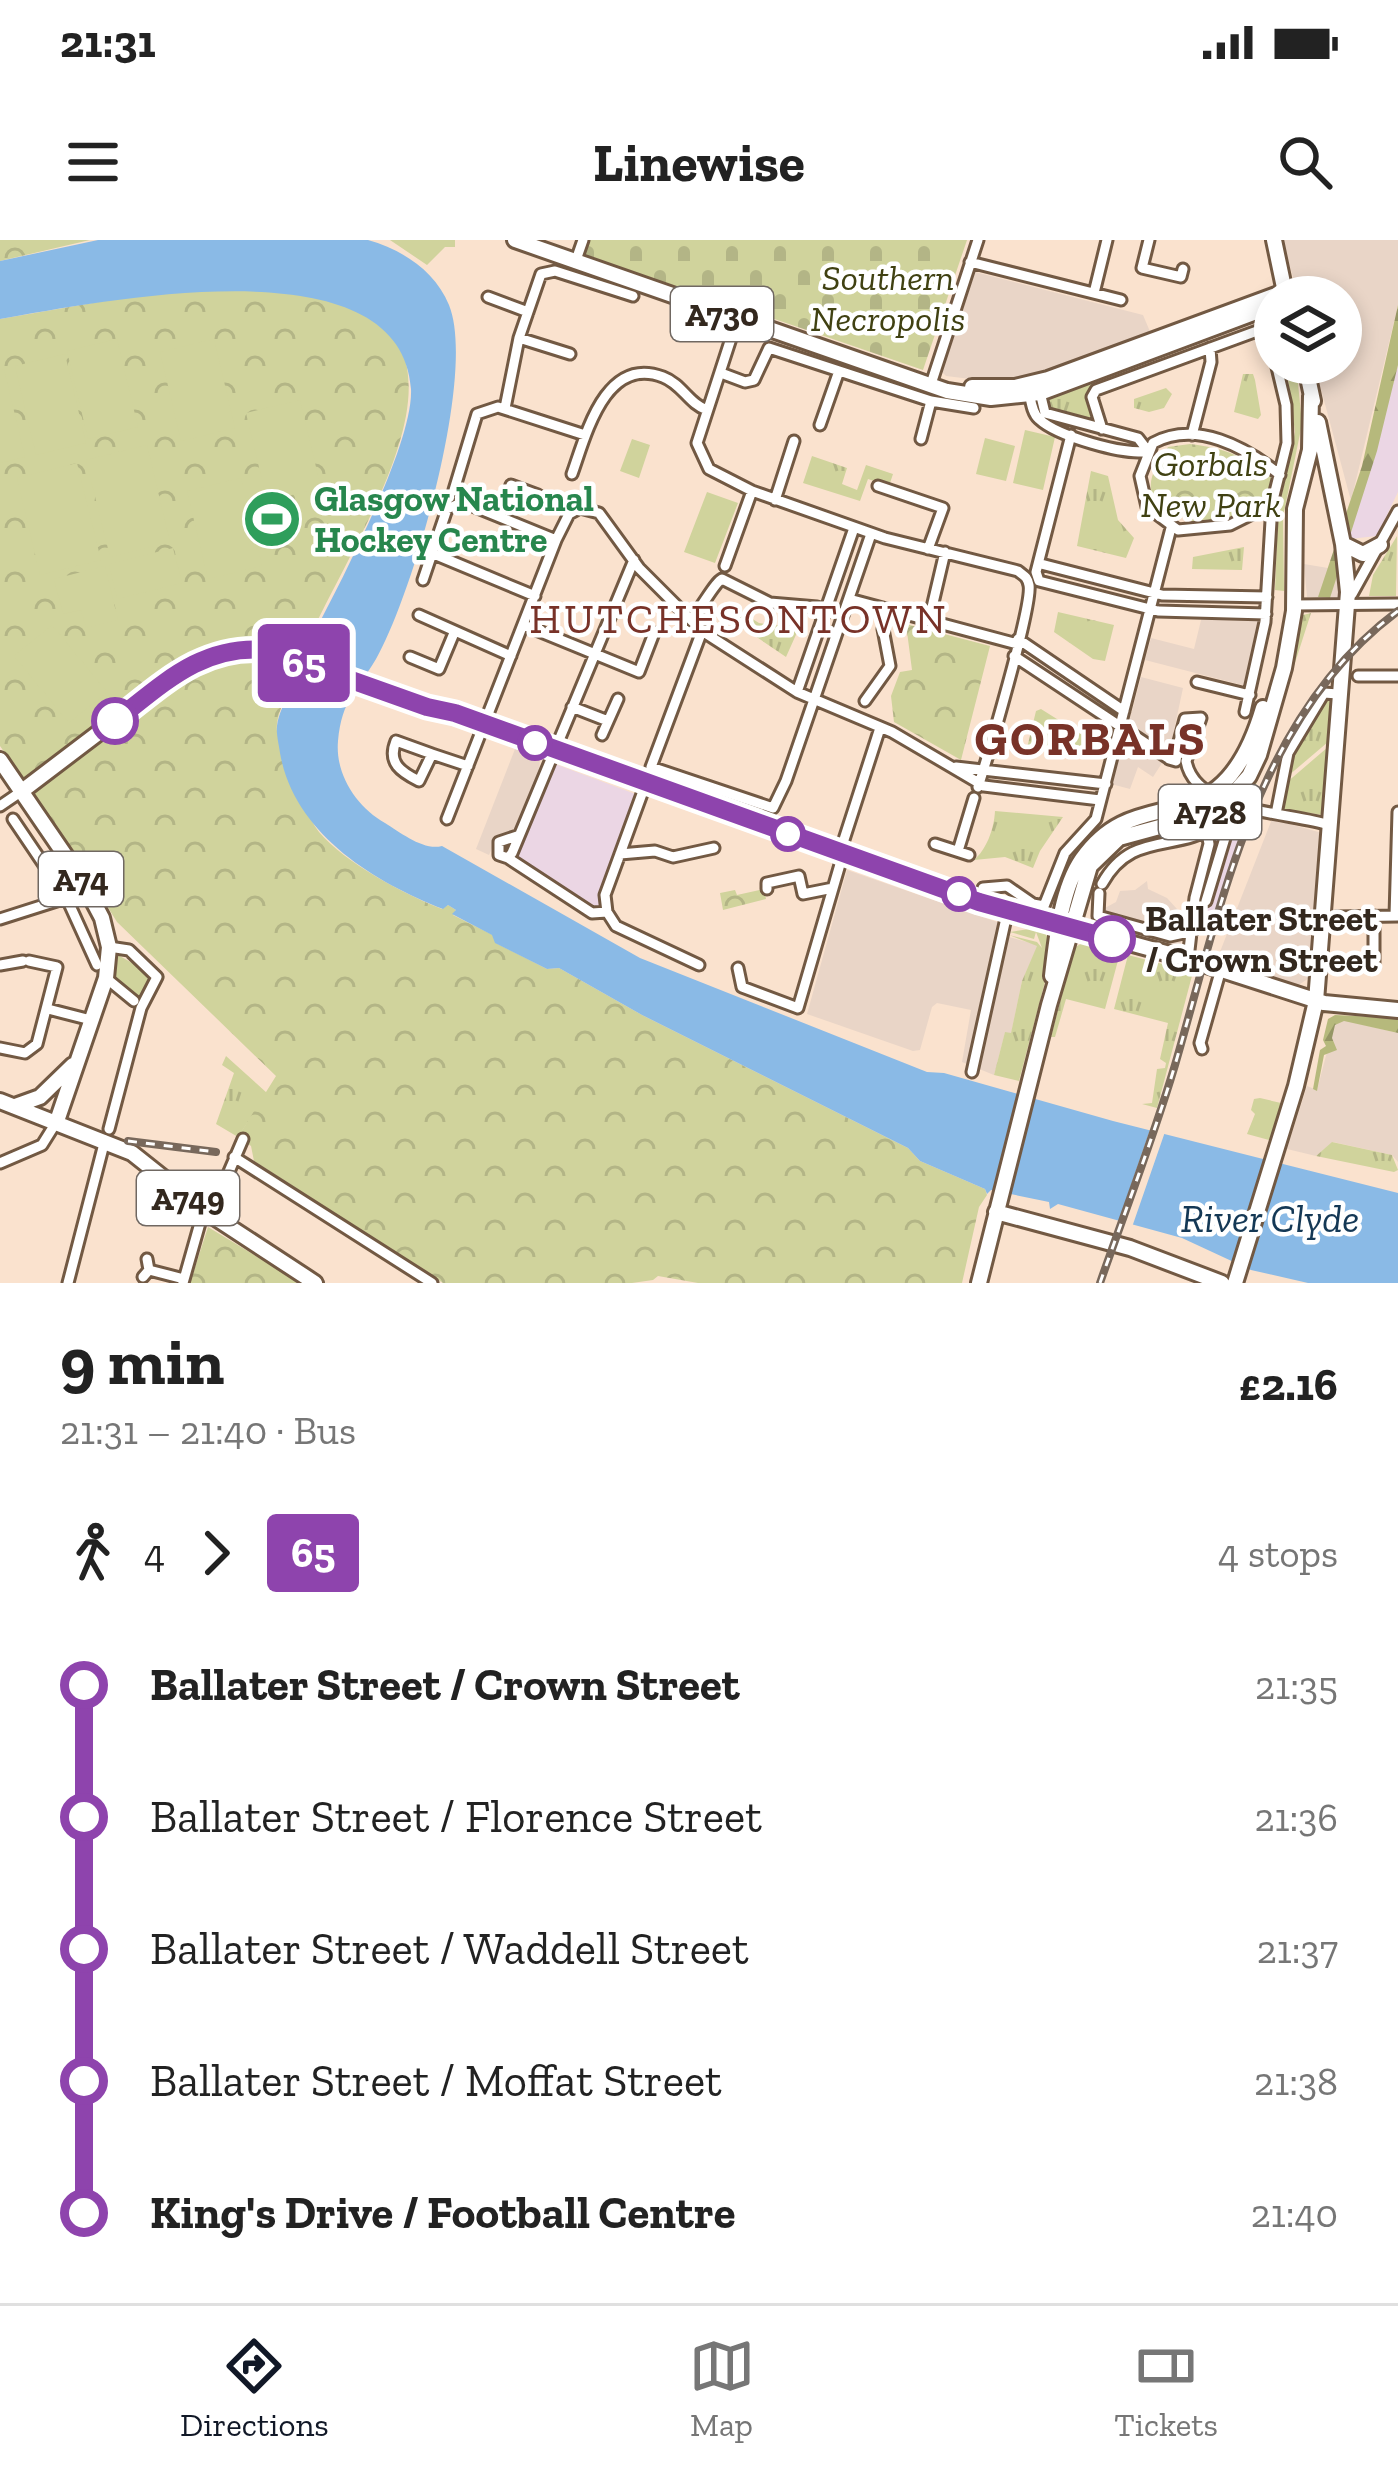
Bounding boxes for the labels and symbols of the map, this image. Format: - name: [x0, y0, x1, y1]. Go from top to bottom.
- park label: Southern Necropolis: [811, 256, 965, 340]
- road number: A730: [671, 287, 773, 341]
- park label: Gorbals New Park: [1141, 442, 1281, 526]
- place label: Glasgow National Hockey Centre: [314, 477, 594, 561]
- sports icon: Glasgow National Hockey Centre: [241, 488, 303, 550]
- district label: HUTCHESONTOWN: [529, 593, 949, 644]
- line badge: 65: [250, 624, 358, 702]
- unlabelled marker: [93, 699, 137, 743]
- district label: GORBALS: [974, 710, 1208, 767]
- unlabelled marker: [519, 727, 551, 759]
- road number: A728: [1159, 785, 1261, 839]
- unlabelled marker: [772, 818, 804, 850]
- road number: A74: [39, 852, 123, 906]
- unlabelled marker: [943, 878, 975, 910]
- place label: Ballater Street / Crown Street: [1145, 897, 1378, 981]
- marker: Ballater Street / Crown Street: [1090, 917, 1134, 961]
- road number: A749: [137, 1171, 239, 1225]
- water label: River Clyde: [1181, 1195, 1359, 1242]

